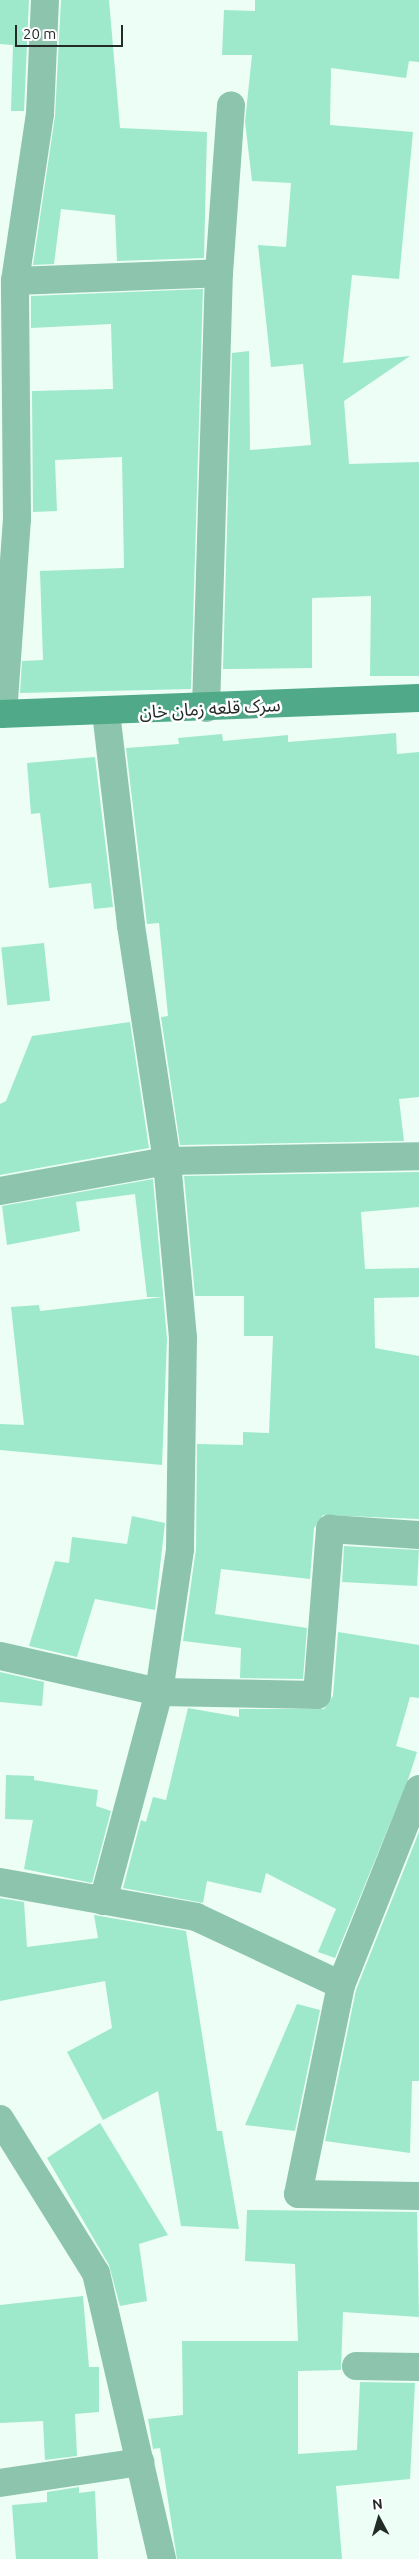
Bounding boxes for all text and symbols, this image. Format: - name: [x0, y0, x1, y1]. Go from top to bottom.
- scale bar: [18, 15, 125, 47]
- text: 20 m: [23, 25, 56, 42]
- street label: سرک قلعه زمان خان: [139, 694, 281, 722]
- north arrow: [354, 2494, 404, 2544]
- text: N: [371, 2496, 383, 2513]

